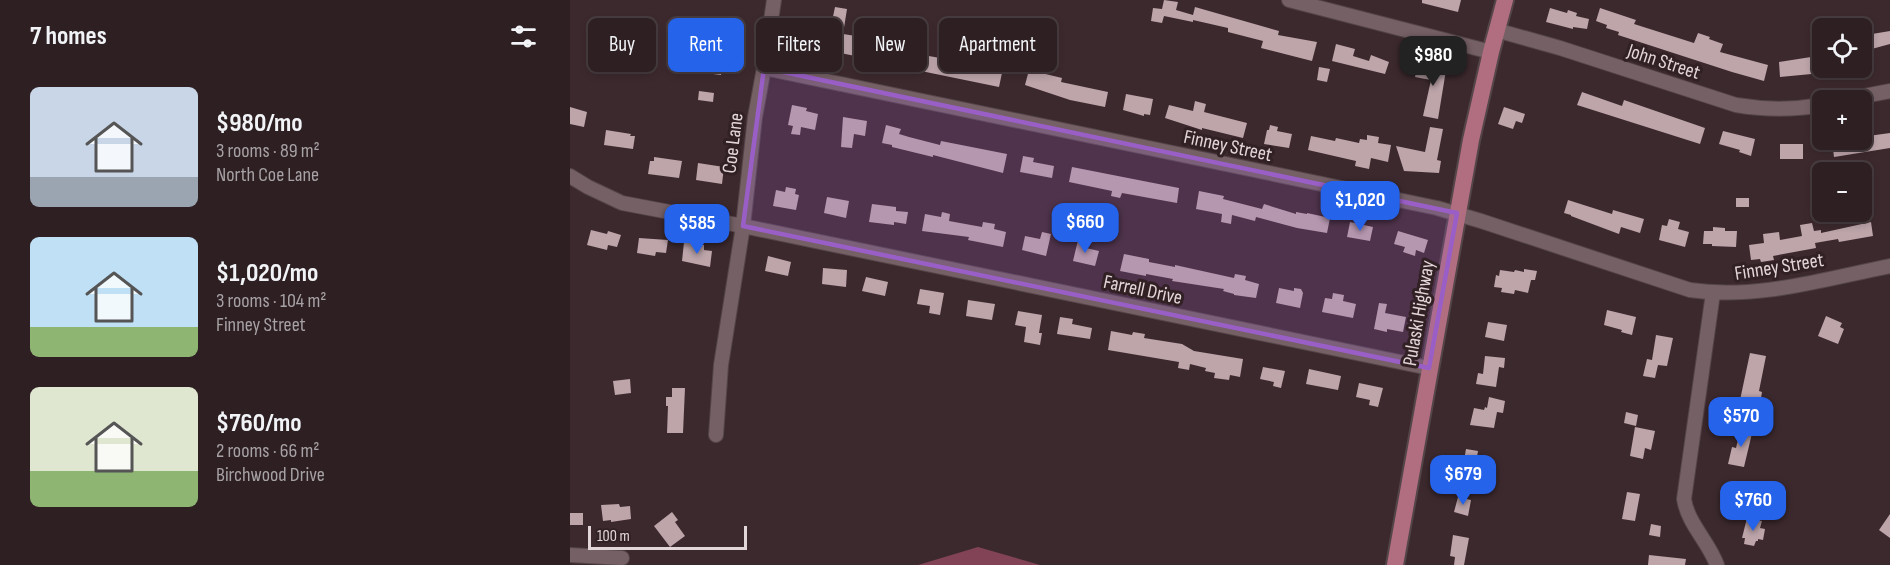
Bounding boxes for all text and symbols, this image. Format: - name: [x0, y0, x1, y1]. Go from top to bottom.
- chip: Buy: [588, 18, 656, 72]
- chip: Rent: [668, 18, 744, 72]
- chip: Filters: [756, 18, 842, 72]
- chip: New: [854, 18, 927, 72]
- chip: Apartment: [939, 18, 1057, 72]
- map controls: [1812, 18, 1872, 222]
- button: locate: [1812, 18, 1872, 78]
- icon: filters: [507, 20, 540, 53]
- text: 7 homes: [30, 21, 107, 52]
- pin: $980: [1397, 36, 1469, 87]
- street label: John Street: [1623, 39, 1703, 85]
- text: $980: [1414, 43, 1452, 67]
- button: +: [1812, 90, 1872, 150]
- text: $980/mo: [216, 108, 303, 139]
- icon: home: [78, 111, 150, 183]
- street label: Coe Lane: [717, 112, 749, 175]
- street label: Finney Street: [1181, 125, 1274, 167]
- text: 3 rooms · 89 m²: [216, 139, 320, 163]
- button: −: [1812, 162, 1872, 222]
- text: North Coe Lane: [216, 163, 319, 187]
- pin: $1,020: [1311, 181, 1409, 232]
- text: $1,020: [1335, 188, 1385, 212]
- pin: $660: [1049, 203, 1121, 254]
- pin: $585: [661, 204, 733, 255]
- text: $660: [1066, 210, 1104, 234]
- text: $585: [678, 211, 716, 235]
- street label: Finney Street: [1733, 248, 1825, 286]
- text: $1,020/mo: [216, 258, 318, 289]
- street label: Pulaski Highway: [1398, 258, 1440, 368]
- icon: home: [78, 261, 150, 333]
- street label: Farrell Drive: [1101, 270, 1184, 310]
- text: 3 rooms · 104 m²: [216, 289, 326, 313]
- text: Finney Street: [216, 313, 306, 337]
- pin: $570: [1705, 397, 1777, 448]
- text: $570: [1722, 404, 1760, 428]
- text: $760/mo: [216, 408, 302, 439]
- icon: home: [78, 411, 150, 483]
- text: 2 rooms · 66 m²: [216, 439, 320, 463]
- pin: $679: [1427, 455, 1499, 506]
- text: $679: [1444, 462, 1482, 486]
- text: Birchwood Drive: [216, 463, 325, 487]
- pin: $760: [1717, 481, 1789, 532]
- text: $760: [1734, 488, 1772, 512]
- scale bar: [588, 523, 747, 550]
- text: 100 m: [597, 527, 630, 546]

